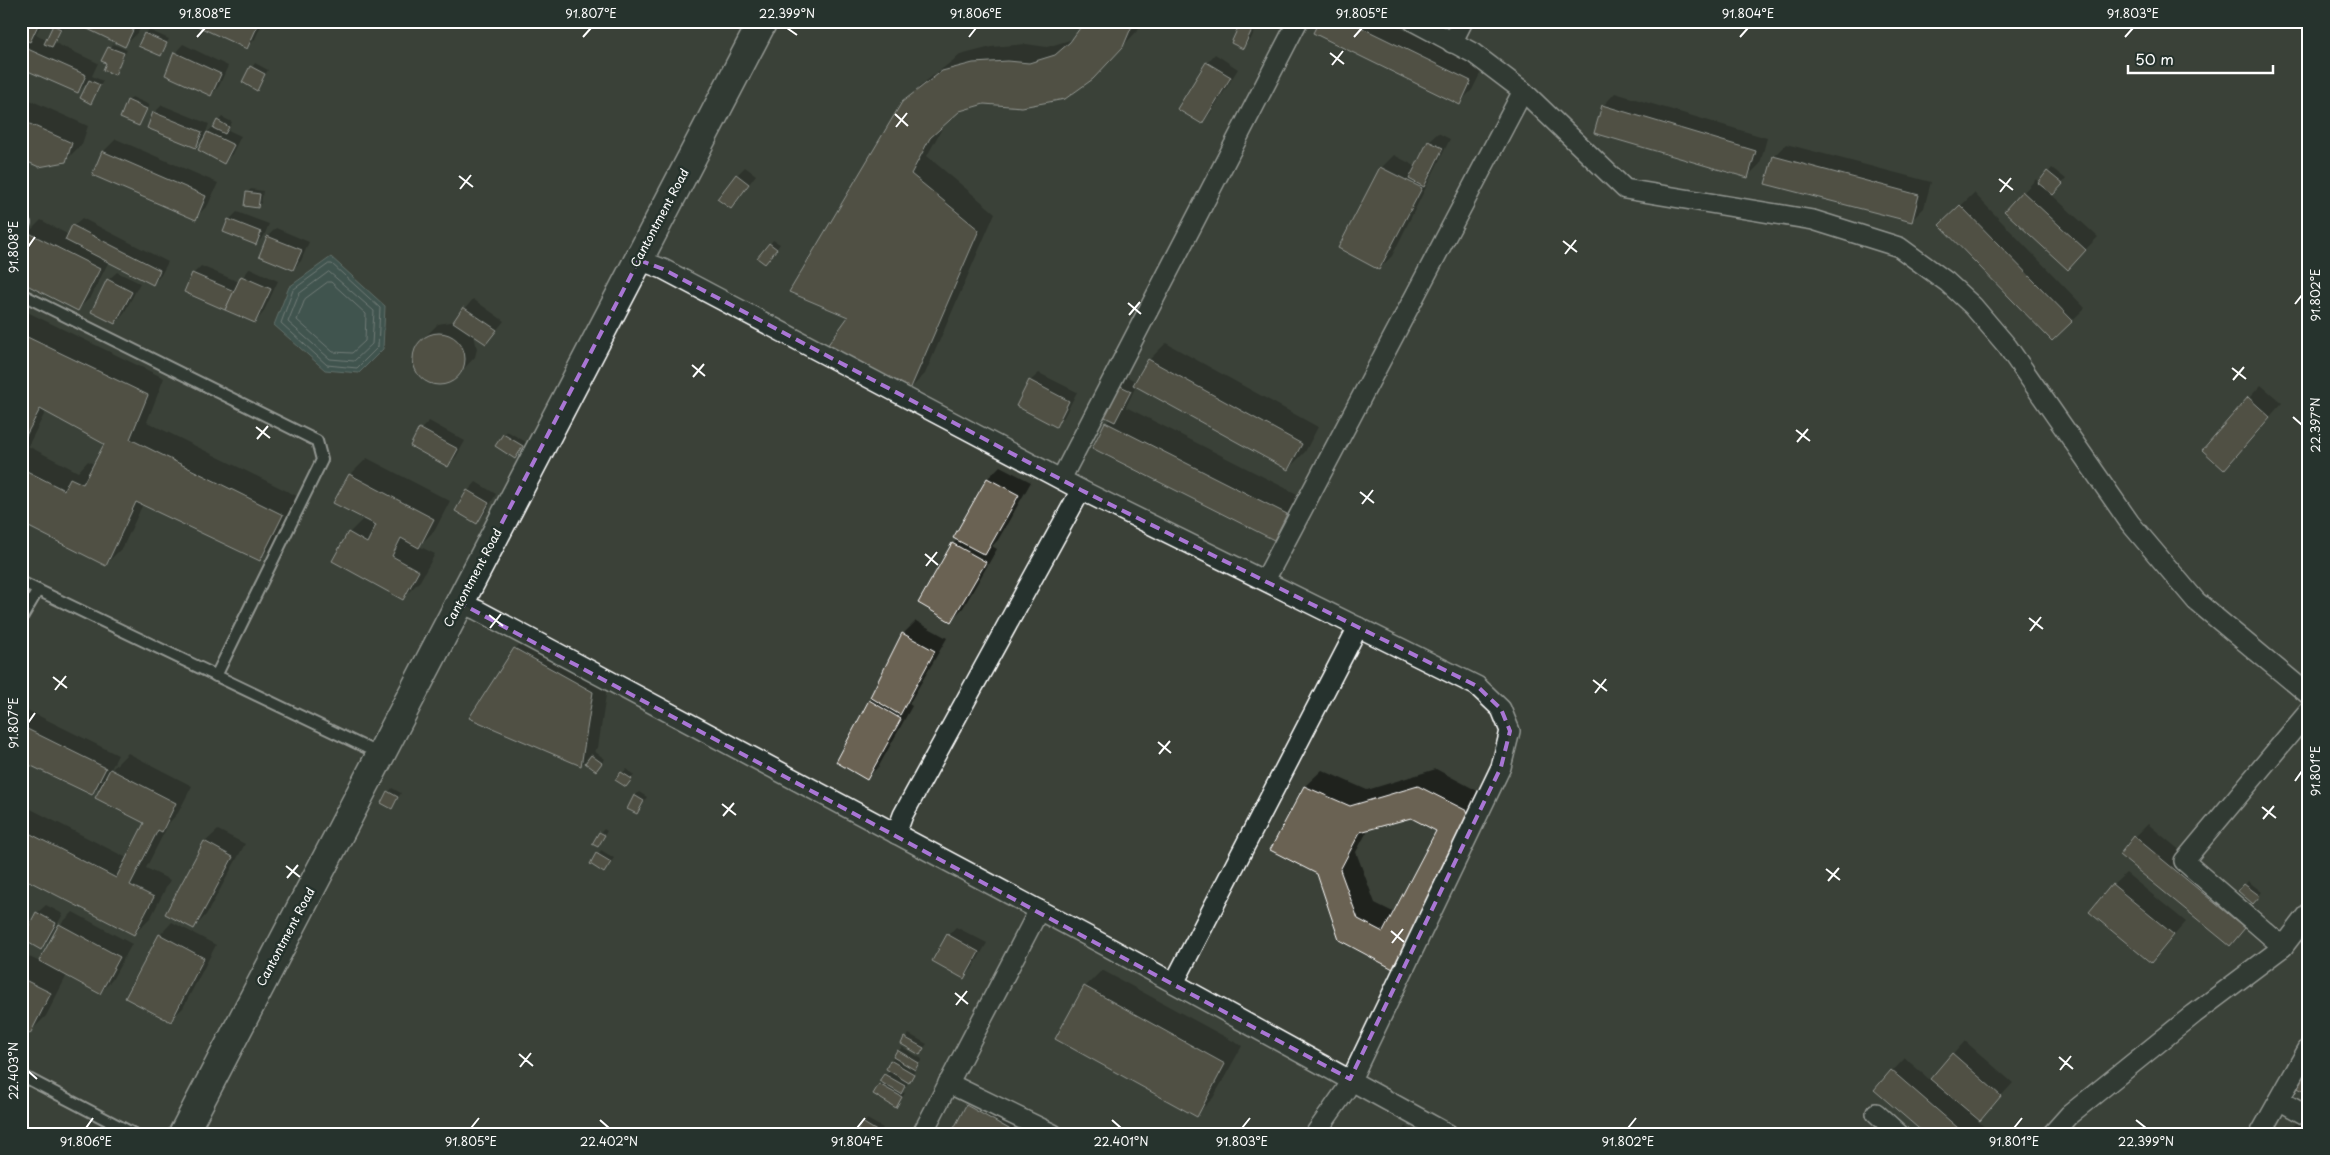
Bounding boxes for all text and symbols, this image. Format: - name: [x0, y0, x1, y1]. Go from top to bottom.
- text: 91.808°E: [179, 4, 231, 22]
- text: 91.807°E: [565, 4, 617, 22]
- text: 22.399°N: [759, 4, 815, 22]
- text: 91.806°E: [950, 4, 1002, 22]
- text: 91.805°E: [1336, 4, 1388, 22]
- text: 91.804°E: [1722, 4, 1774, 22]
- text: 91.803°E: [2107, 4, 2159, 22]
- scale bar: [2128, 42, 2272, 74]
- text: 50 m: [2135, 47, 2174, 70]
- street label: Cantontment Road: [625, 165, 693, 270]
- text: 91.808°E: [4, 221, 22, 273]
- text: 91.802°E: [2306, 269, 2324, 321]
- text: 22.397°N: [2306, 397, 2324, 453]
- street label: Cantontment Road: [438, 525, 506, 630]
- text: 91.807°E: [4, 697, 22, 749]
- text: 91.801°E: [2306, 746, 2324, 796]
- street label: Cantontment Road: [251, 884, 319, 989]
- text: 22.403°N: [4, 1042, 22, 1100]
- text: 91.806°E: [60, 1132, 112, 1150]
- text: 91.805°E: [445, 1132, 497, 1150]
- text: 22.402°N: [580, 1132, 638, 1150]
- text: 91.804°E: [831, 1132, 883, 1150]
- text: 22.401°N: [1093, 1132, 1149, 1150]
- text: 91.803°E: [1216, 1132, 1268, 1150]
- text: 91.802°E: [1602, 1132, 1654, 1150]
- text: 91.801°E: [1989, 1132, 2039, 1150]
- text: 22.399°N: [2118, 1132, 2174, 1150]

